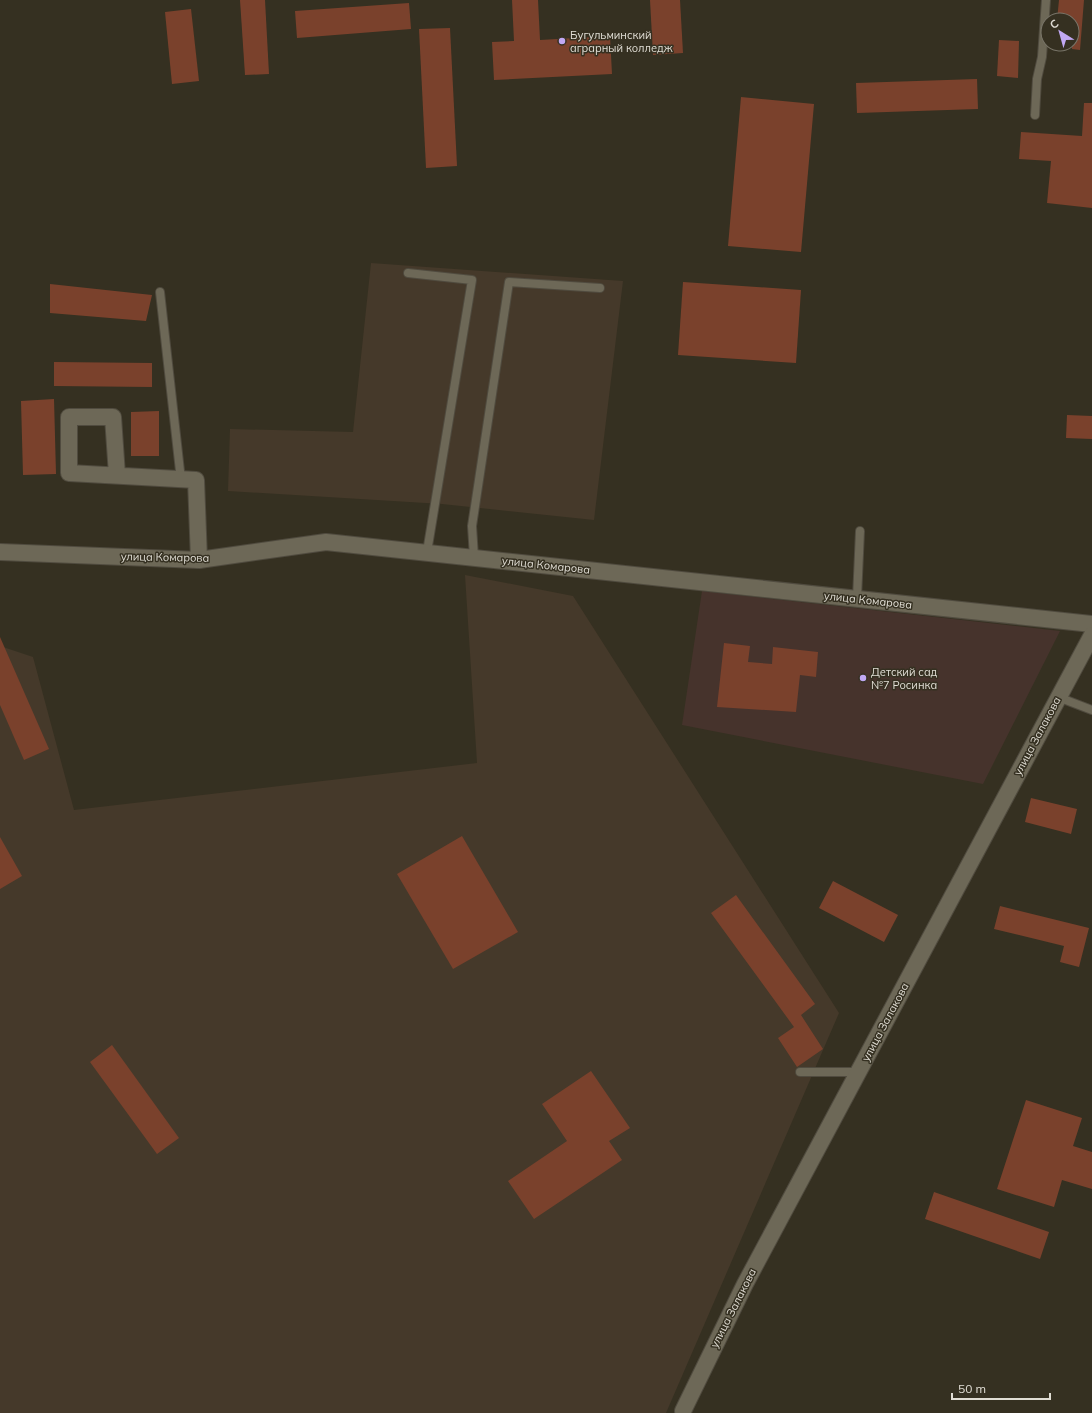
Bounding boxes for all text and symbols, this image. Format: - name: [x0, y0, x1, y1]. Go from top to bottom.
- north arrow: [1040, 12, 1080, 52]
- text: С: [1047, 16, 1062, 32]
- place label: Бугульминский аграрный колледж: [570, 28, 673, 55]
- marker: Бугульминский аграрный колледж: [557, 36, 567, 46]
- street label: улица Комарова: [121, 549, 209, 565]
- street label: улица Комарова: [501, 553, 591, 577]
- street label: улица Комарова: [823, 588, 913, 612]
- place label: Детский сад №7 Росинка: [871, 665, 938, 692]
- marker: Детский сад №7 Росинка: [858, 673, 868, 683]
- street label: улица Залакова: [1010, 694, 1064, 778]
- street label: улица Залакова: [858, 980, 912, 1064]
- street label: улица Залакова: [707, 1266, 759, 1350]
- scale bar: [952, 1375, 1050, 1401]
- text: 50 m: [958, 1381, 986, 1396]

